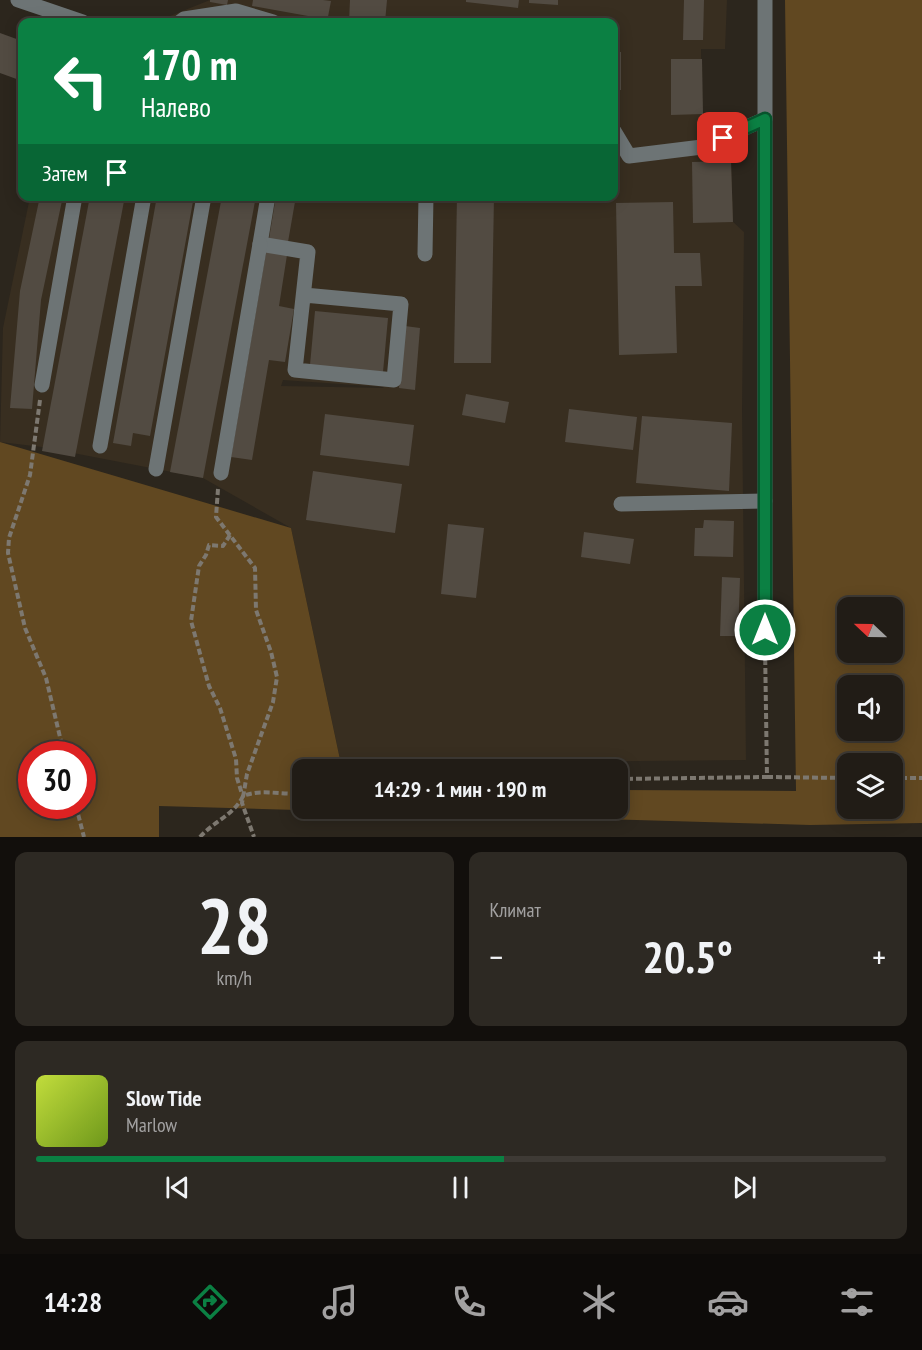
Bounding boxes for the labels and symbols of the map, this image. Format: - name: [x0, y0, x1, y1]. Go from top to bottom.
- pin: [697, 112, 748, 163]
- north arrow: [837, 597, 903, 663]
- position arrow: [733, 598, 797, 662]
- speed limit sign: 30: [18, 741, 96, 819]

